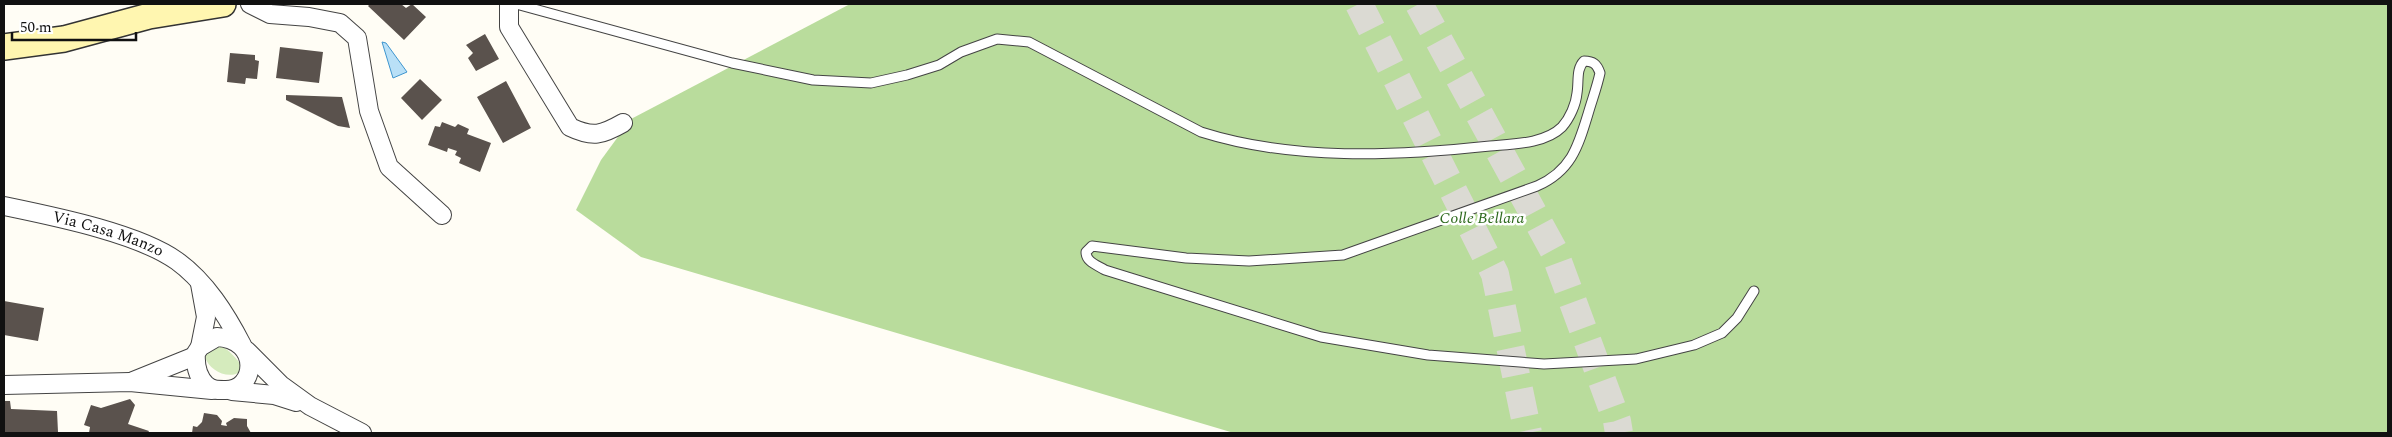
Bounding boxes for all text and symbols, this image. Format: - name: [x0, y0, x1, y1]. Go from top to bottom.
- scale bar: [12, 10, 136, 42]
- text: 50 m: [20, 16, 52, 39]
- street label: Via Casa Manzo: [50, 205, 168, 263]
- park label: Colle Bellara: [1440, 206, 1524, 230]

